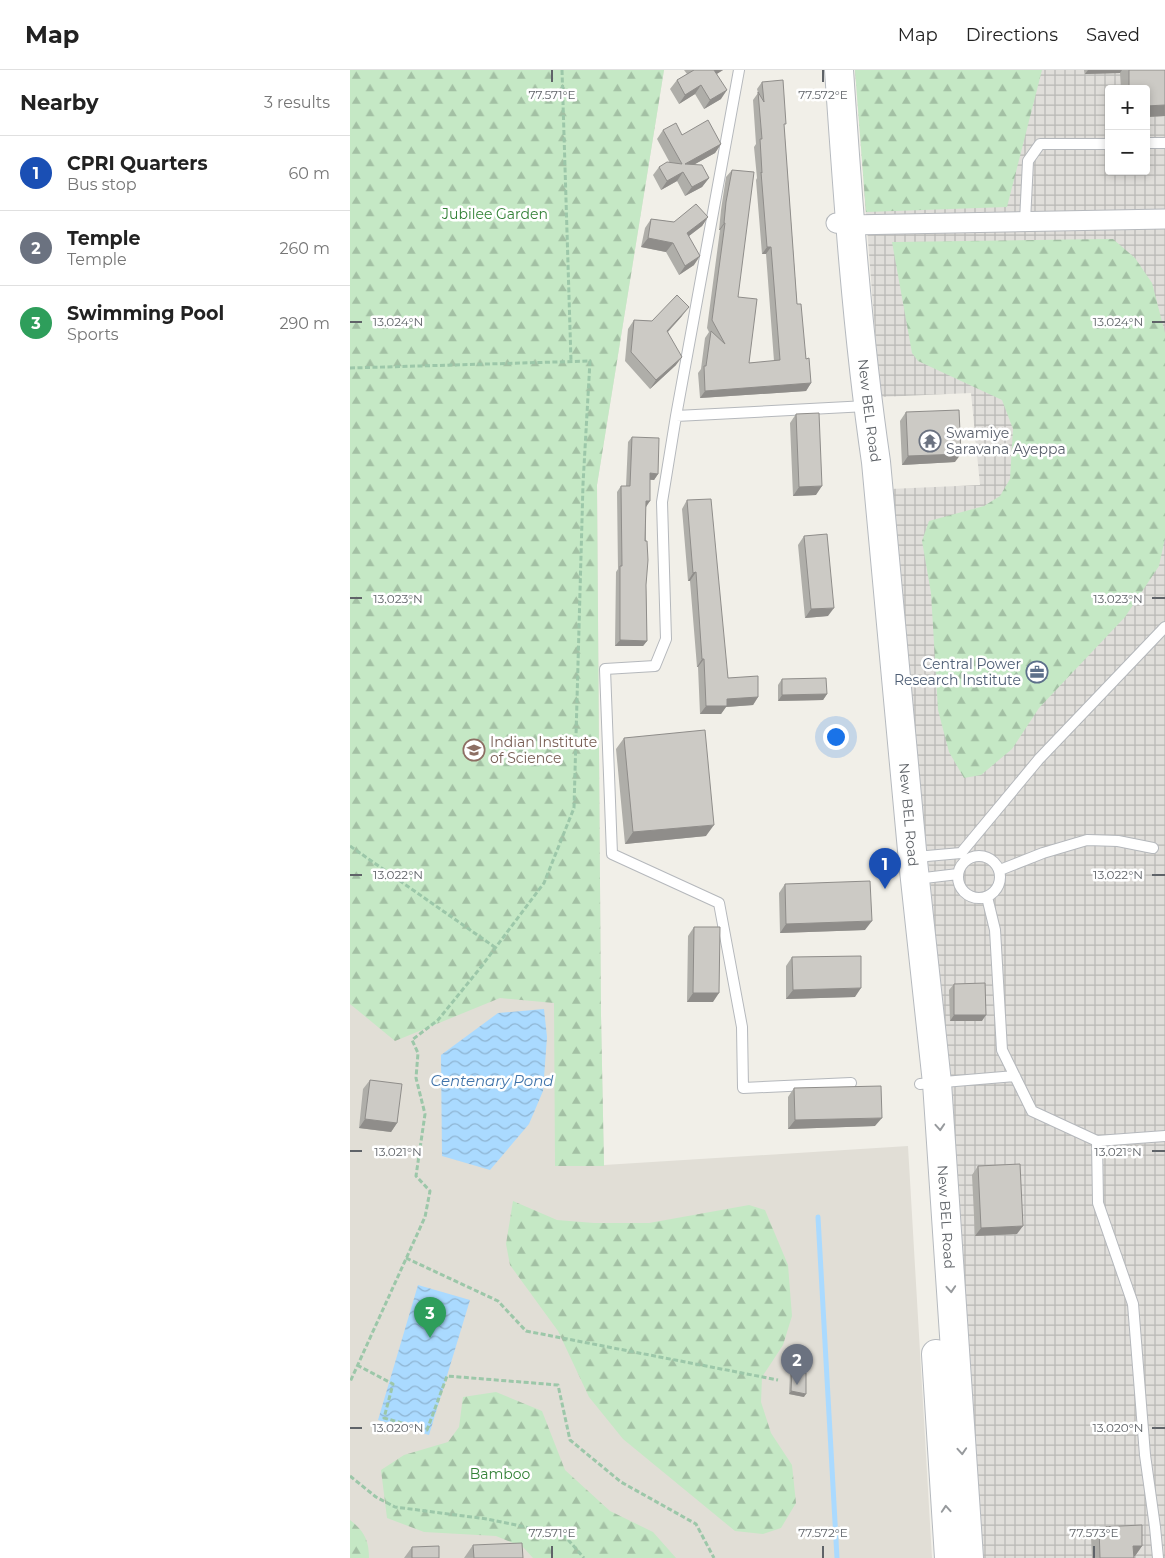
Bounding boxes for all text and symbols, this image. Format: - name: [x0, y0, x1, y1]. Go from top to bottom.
- text: Map: [25, 20, 79, 49]
- text: Map: [898, 24, 938, 46]
- text: Directions: [966, 24, 1058, 46]
- text: Saved: [1086, 24, 1140, 46]
- map controls: [1105, 85, 1150, 175]
- button: +: [1105, 85, 1150, 130]
- text: 77.571°E: [528, 87, 576, 102]
- text: 77.572°E: [798, 87, 848, 102]
- text: Nearby: [20, 90, 99, 115]
- text: 3 results: [264, 93, 330, 112]
- button: −: [1105, 130, 1150, 175]
- text: CPRI Quarters: [67, 152, 208, 175]
- text: 1: [33, 164, 39, 183]
- text: 60 m: [288, 164, 330, 183]
- text: Bus stop: [67, 175, 137, 194]
- park label: Jubilee Garden: [441, 205, 548, 223]
- text: Temple: [67, 227, 140, 250]
- text: 2: [31, 239, 41, 258]
- text: 260 m: [279, 239, 330, 258]
- text: Temple: [67, 250, 127, 269]
- text: Swimming Pool: [67, 302, 224, 325]
- text: 3: [31, 314, 41, 333]
- text: 290 m: [279, 314, 330, 333]
- text: 13.024°N: [373, 314, 423, 329]
- text: 13.024°N: [1093, 314, 1143, 329]
- text: Sports: [67, 325, 119, 344]
- street label: New BEL Road: [854, 358, 885, 464]
- place label: Swamiye Saravana Ayeppa: [946, 424, 1066, 458]
- temple icon: Swamiye Saravana Ayeppa: [918, 429, 942, 453]
- text: 13.023°N: [373, 591, 423, 606]
- text: 13.023°N: [1093, 591, 1143, 606]
- place label: Central Power Research Institute: [894, 655, 1021, 689]
- office icon: Central Power Research Institute: [1025, 660, 1049, 684]
- your location: [823, 724, 849, 750]
- place label: Indian Institute of Science: [490, 733, 597, 767]
- school or university icon: Indian Institute of Science: [462, 738, 486, 762]
- street label: New BEL Road: [895, 762, 923, 867]
- pin: 1: [869, 848, 901, 889]
- text: 13.022°N: [373, 867, 423, 882]
- text: 13.022°N: [1093, 867, 1143, 882]
- water label: Centenary Pond: [430, 1071, 554, 1090]
- one-way arrow: [935, 1123, 946, 1131]
- text: 13.021°N: [374, 1144, 422, 1159]
- text: 13.021°N: [1094, 1144, 1142, 1159]
- street label: New BEL Road: [934, 1164, 958, 1269]
- one-way arrow: [946, 1285, 957, 1293]
- pin: 3: [414, 1297, 446, 1338]
- pin: 2: [781, 1344, 813, 1385]
- text: 13.020°N: [373, 1420, 424, 1435]
- text: 13.020°N: [1093, 1420, 1144, 1435]
- one-way arrow: [957, 1447, 968, 1455]
- park label: Bamboo: [470, 1465, 531, 1483]
- one-way arrow: [941, 1505, 952, 1513]
- text: 77.571°E: [528, 1525, 576, 1540]
- text: 77.572°E: [798, 1525, 848, 1540]
- text: 77.573°E: [1069, 1525, 1119, 1540]

